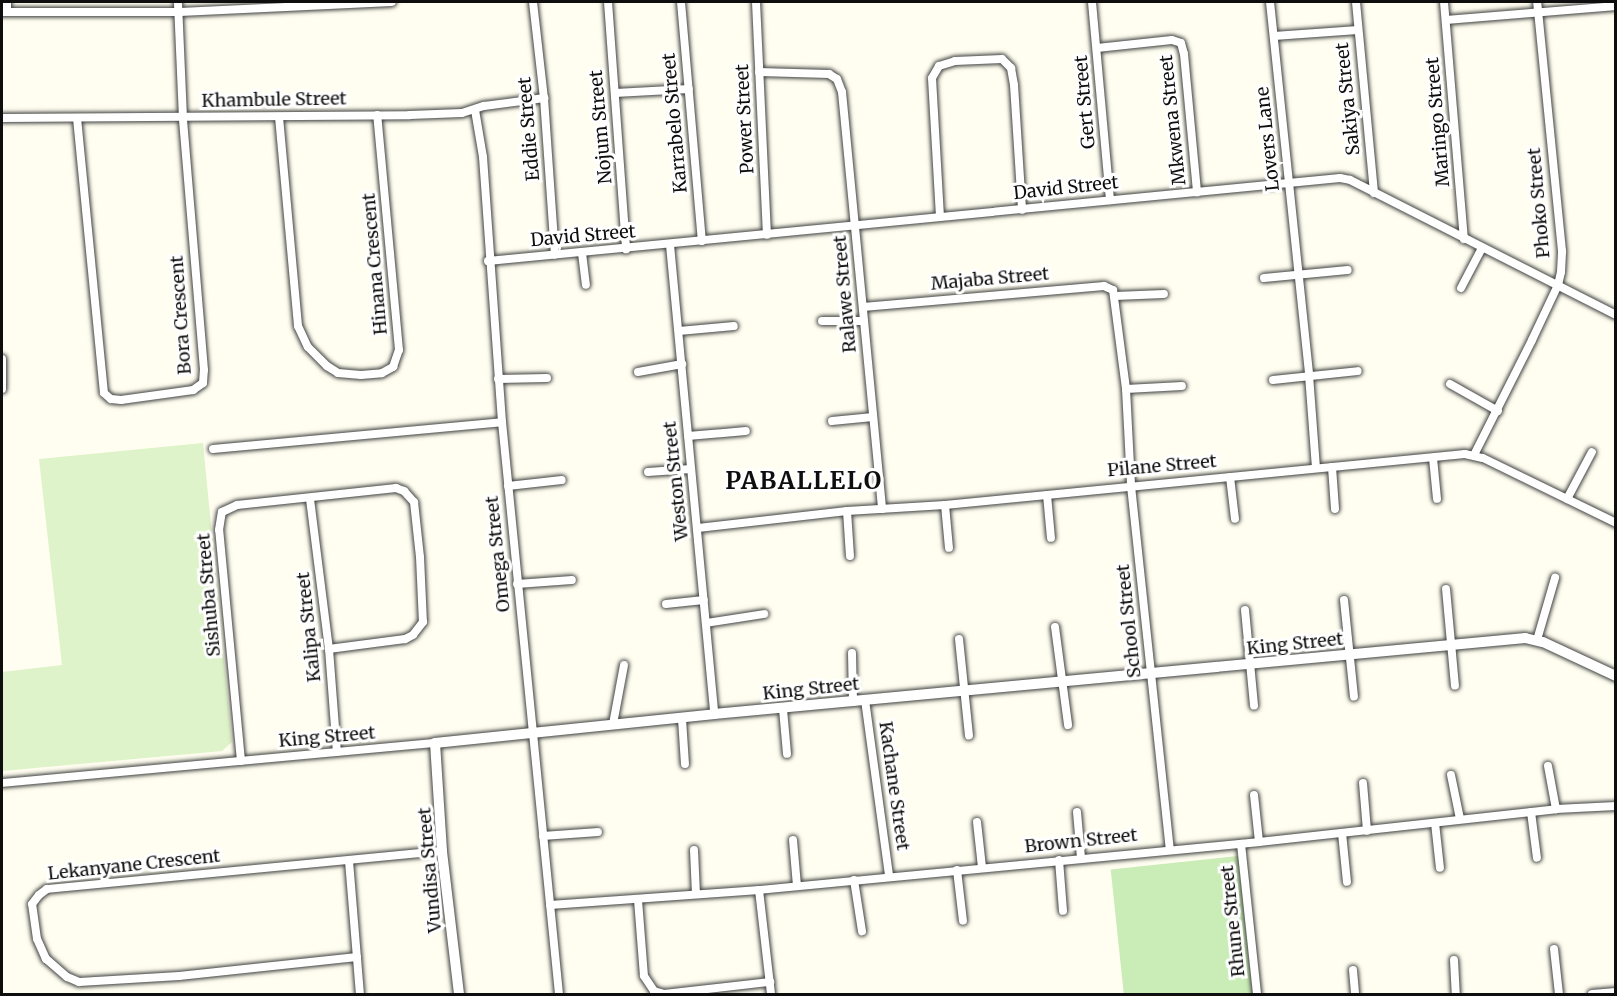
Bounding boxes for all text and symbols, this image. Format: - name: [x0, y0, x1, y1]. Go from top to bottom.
- street label: Sakiya Street: [1331, 42, 1365, 156]
- street label: Karrabelo Street: [658, 52, 692, 194]
- street label: Gert Street: [1070, 54, 1100, 150]
- street label: Mkwena Street: [1155, 54, 1191, 186]
- street label: Maringo Street: [1422, 56, 1454, 188]
- street label: Power Street: [731, 63, 759, 175]
- street label: Nojum Street: [585, 69, 617, 185]
- street label: Eddie Street: [514, 76, 544, 182]
- street label: Lovers Lane: [1252, 86, 1284, 192]
- street label: Khambule Street: [201, 88, 347, 112]
- street label: Phoko Street: [1523, 147, 1555, 259]
- street label: David Street: [1012, 172, 1120, 204]
- street label: Hinana Crescent: [358, 192, 392, 336]
- street label: David Street: [529, 221, 637, 251]
- street label: Ralawe Street: [829, 234, 861, 354]
- street label: Bora Crescent: [166, 255, 196, 375]
- street label: Majaba Street: [930, 263, 1050, 295]
- street label: Weston Street: [659, 420, 693, 542]
- street label: Pilane Street: [1106, 450, 1218, 482]
- district label: PABALLELO: [725, 467, 883, 495]
- street label: Omega Street: [481, 495, 515, 613]
- street label: Sishuba Street: [193, 532, 225, 658]
- street label: School Street: [1112, 563, 1146, 679]
- street label: Kalipa Street: [292, 571, 326, 683]
- street label: King Street: [1246, 628, 1344, 660]
- street label: King Street: [762, 673, 860, 705]
- street label: Kachane Street: [874, 720, 914, 852]
- street label: King Street: [278, 722, 376, 752]
- street label: Vundisa Street: [414, 806, 446, 934]
- street label: Brown Street: [1024, 824, 1138, 858]
- street label: Lekanyane Crescent: [47, 845, 221, 885]
- street label: Rhune Street: [1216, 864, 1250, 978]

